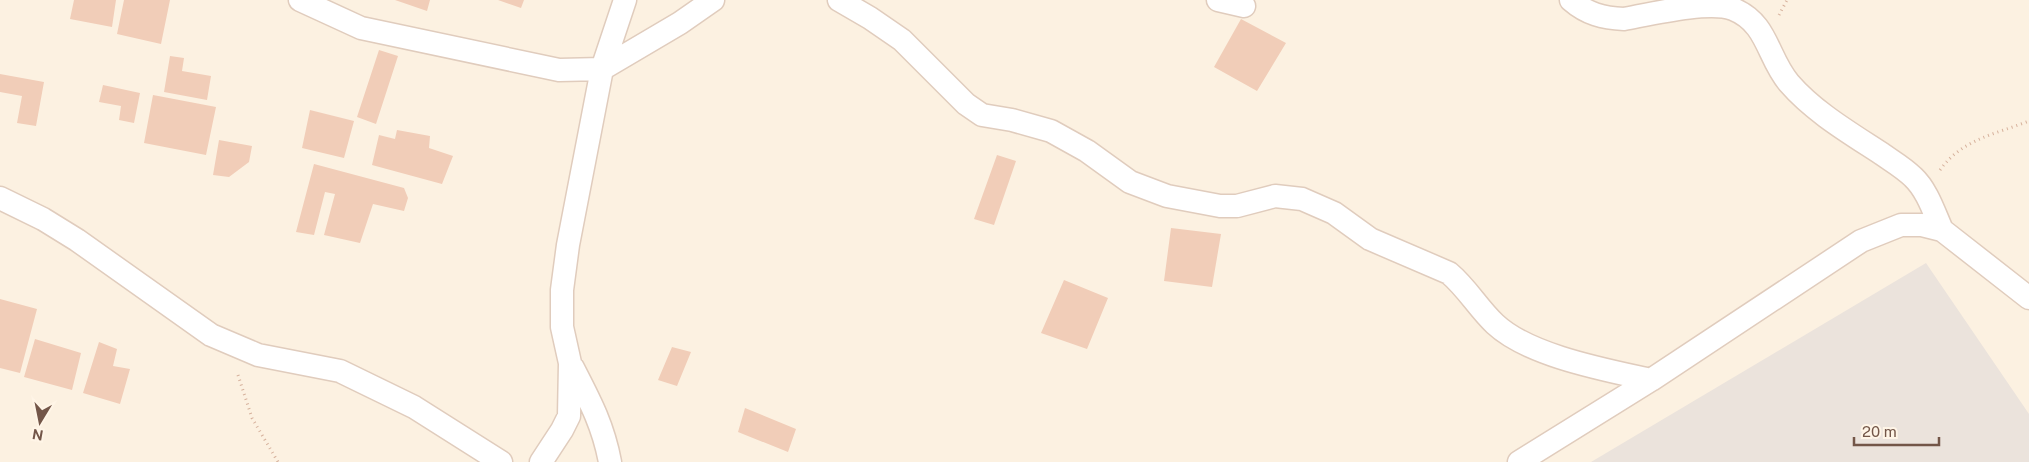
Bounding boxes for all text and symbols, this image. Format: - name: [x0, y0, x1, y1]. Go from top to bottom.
- north arrow: [15, 397, 65, 447]
- scale bar: [1854, 414, 1939, 446]
- text: 20 m: [1862, 423, 1897, 440]
- text: N: [31, 426, 45, 444]

